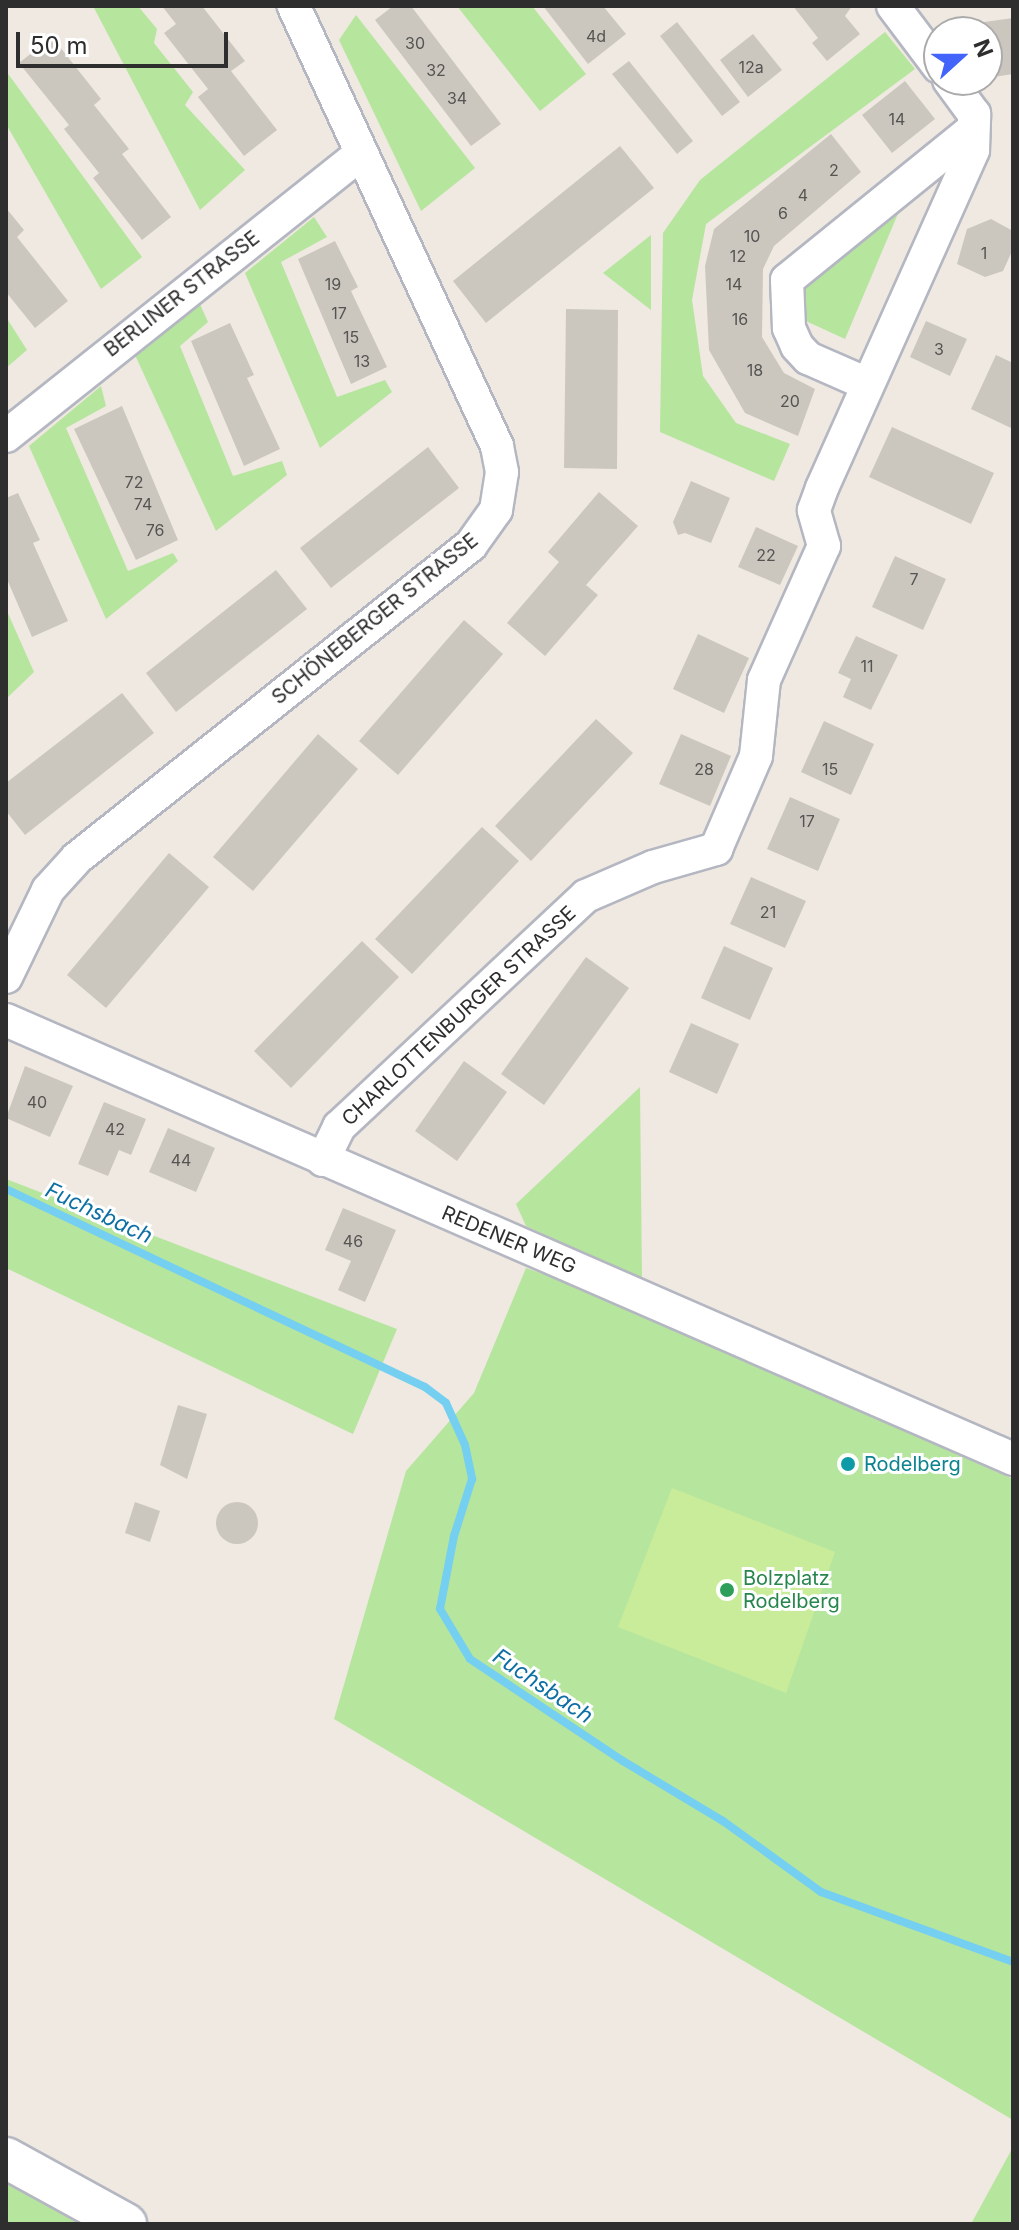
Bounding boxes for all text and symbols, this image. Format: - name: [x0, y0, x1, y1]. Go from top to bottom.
- scale bar: [20, 16, 232, 66]
- north arrow: [923, 16, 1003, 96]
- house number: 4d: [586, 26, 606, 46]
- text: 50 m: [30, 31, 88, 60]
- house number: 30: [405, 33, 425, 53]
- text: N: [968, 36, 999, 61]
- house number: 12a: [738, 57, 764, 77]
- house number: 32: [426, 60, 446, 80]
- house number: 34: [447, 88, 467, 108]
- house number: 14: [889, 109, 905, 129]
- house number: 2: [829, 160, 839, 180]
- house number: 4: [798, 185, 808, 205]
- house number: 6: [778, 203, 788, 223]
- street label: BERLINER STRASSE: [100, 226, 264, 362]
- house number: 10: [744, 226, 760, 246]
- house number: 1: [981, 243, 987, 263]
- house number: 12: [730, 246, 746, 266]
- house number: 19: [325, 274, 341, 294]
- house number: 14: [726, 274, 742, 294]
- house number: 17: [331, 303, 347, 323]
- house number: 16: [732, 309, 748, 329]
- house number: 15: [343, 327, 359, 347]
- house number: 3: [934, 339, 944, 359]
- house number: 13: [354, 351, 370, 371]
- house number: 18: [747, 360, 763, 380]
- house number: 20: [780, 391, 800, 411]
- house number: 72: [125, 472, 143, 492]
- house number: 74: [134, 494, 152, 514]
- house number: 76: [146, 520, 164, 540]
- street label: SCHÖNEBERGER STRASSE: [267, 528, 483, 710]
- house number: 22: [756, 545, 776, 565]
- house number: 7: [909, 569, 919, 589]
- house number: 11: [860, 656, 874, 676]
- house number: 28: [694, 759, 714, 779]
- house number: 15: [822, 759, 838, 779]
- house number: 17: [799, 811, 815, 831]
- street label: CHARLOTTENBURGER STRASSE: [337, 901, 581, 1131]
- house number: 21: [760, 902, 776, 922]
- house number: 40: [27, 1092, 47, 1112]
- house number: 42: [105, 1119, 125, 1139]
- house number: 44: [171, 1150, 191, 1170]
- water label: Fuchsbach: [41, 1177, 157, 1249]
- street label: REDENER WEG: [438, 1201, 580, 1279]
- house number: 46: [343, 1231, 363, 1251]
- place label: Rodelberg: [864, 1452, 961, 1476]
- marker: Rodelberg: [839, 1455, 857, 1473]
- place label: Bolzplatz Rodelberg: [743, 1566, 840, 1613]
- marker: Bolzplatz Rodelberg: [718, 1581, 736, 1599]
- water label: Fuchsbach: [488, 1643, 598, 1729]

